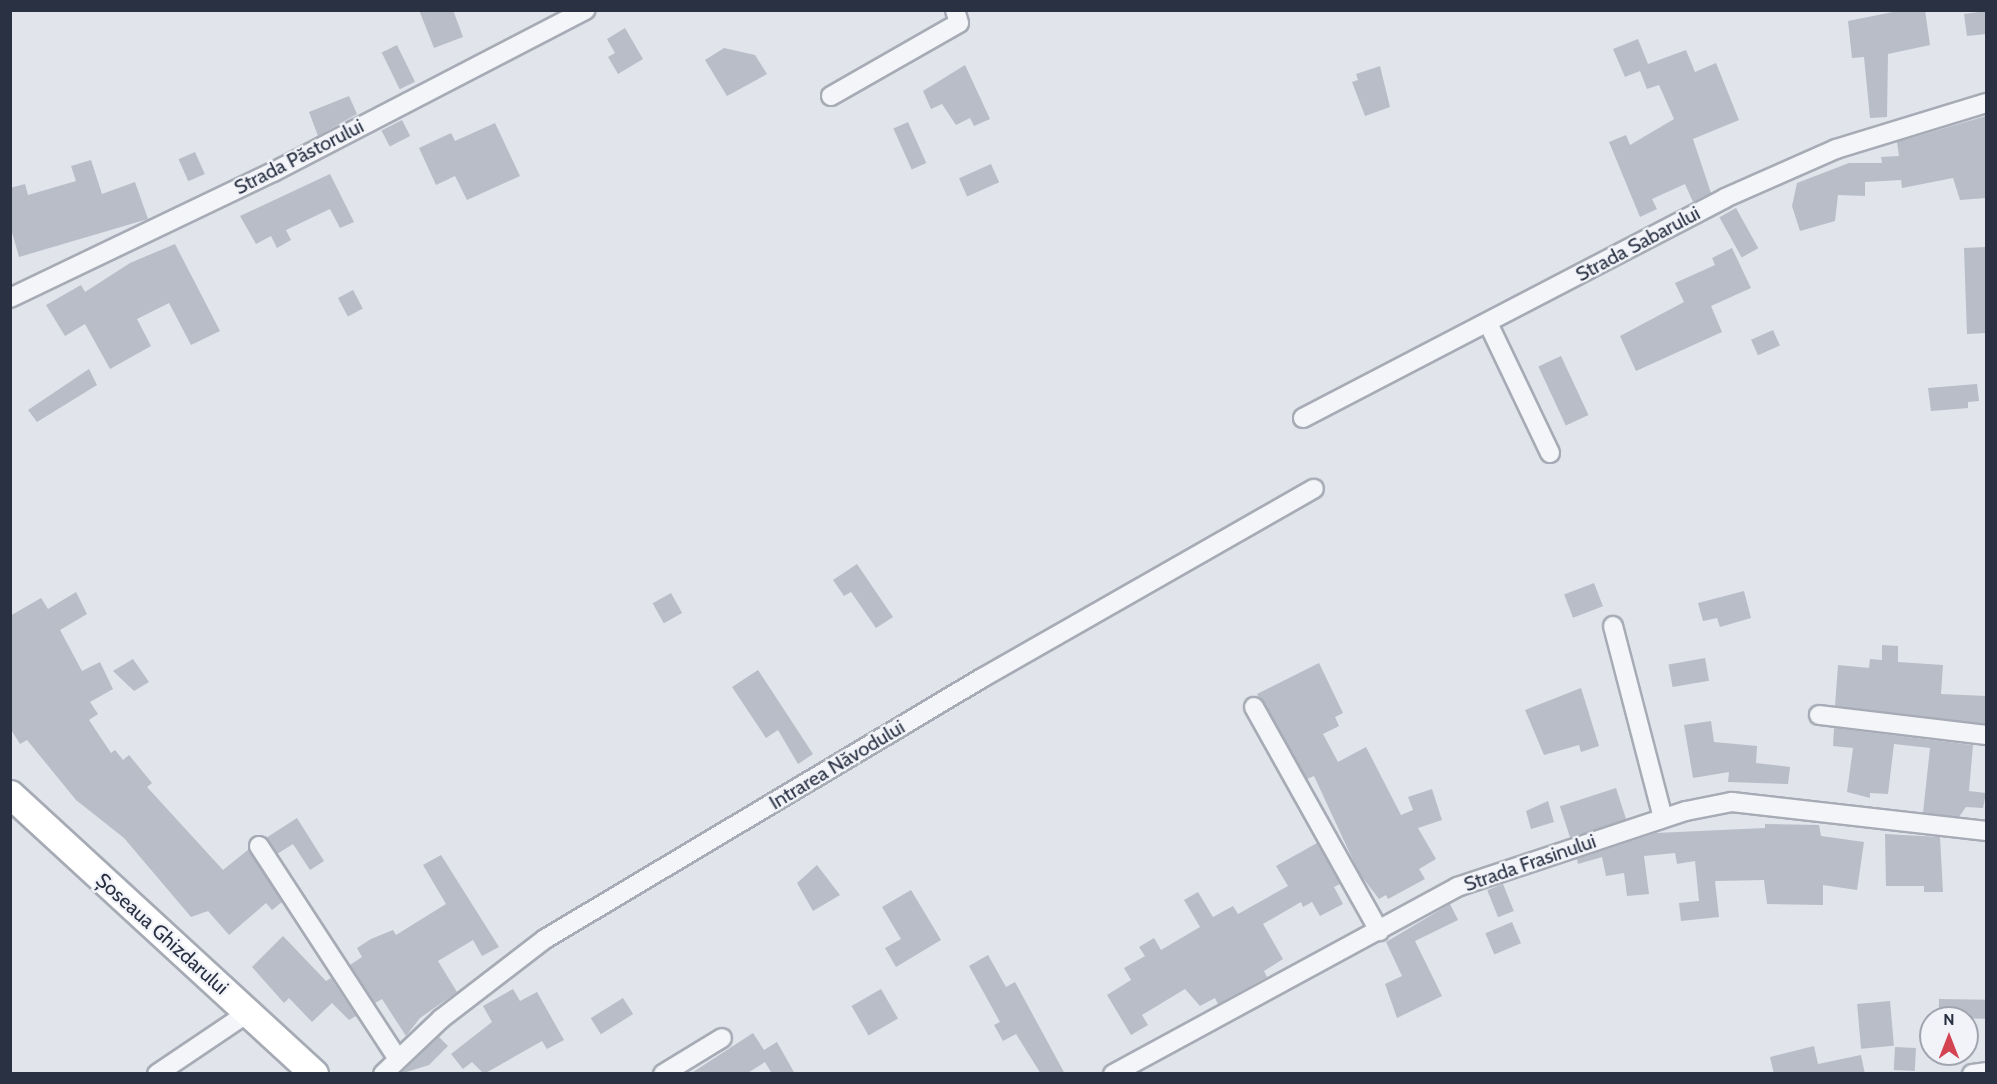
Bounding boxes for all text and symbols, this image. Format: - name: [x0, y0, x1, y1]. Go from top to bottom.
- street label: Strada Păstorului: [230, 114, 368, 200]
- street label: Strada Sabarului: [1572, 201, 1704, 287]
- street label: Intrarea Năvodului: [765, 715, 909, 815]
- street label: Strada Frasinului: [1461, 829, 1599, 897]
- street label: Șoseaua Ghizdarului: [91, 868, 233, 1000]
- north arrow: [1919, 1006, 1979, 1066]
- text: N: [1943, 1010, 1955, 1029]

